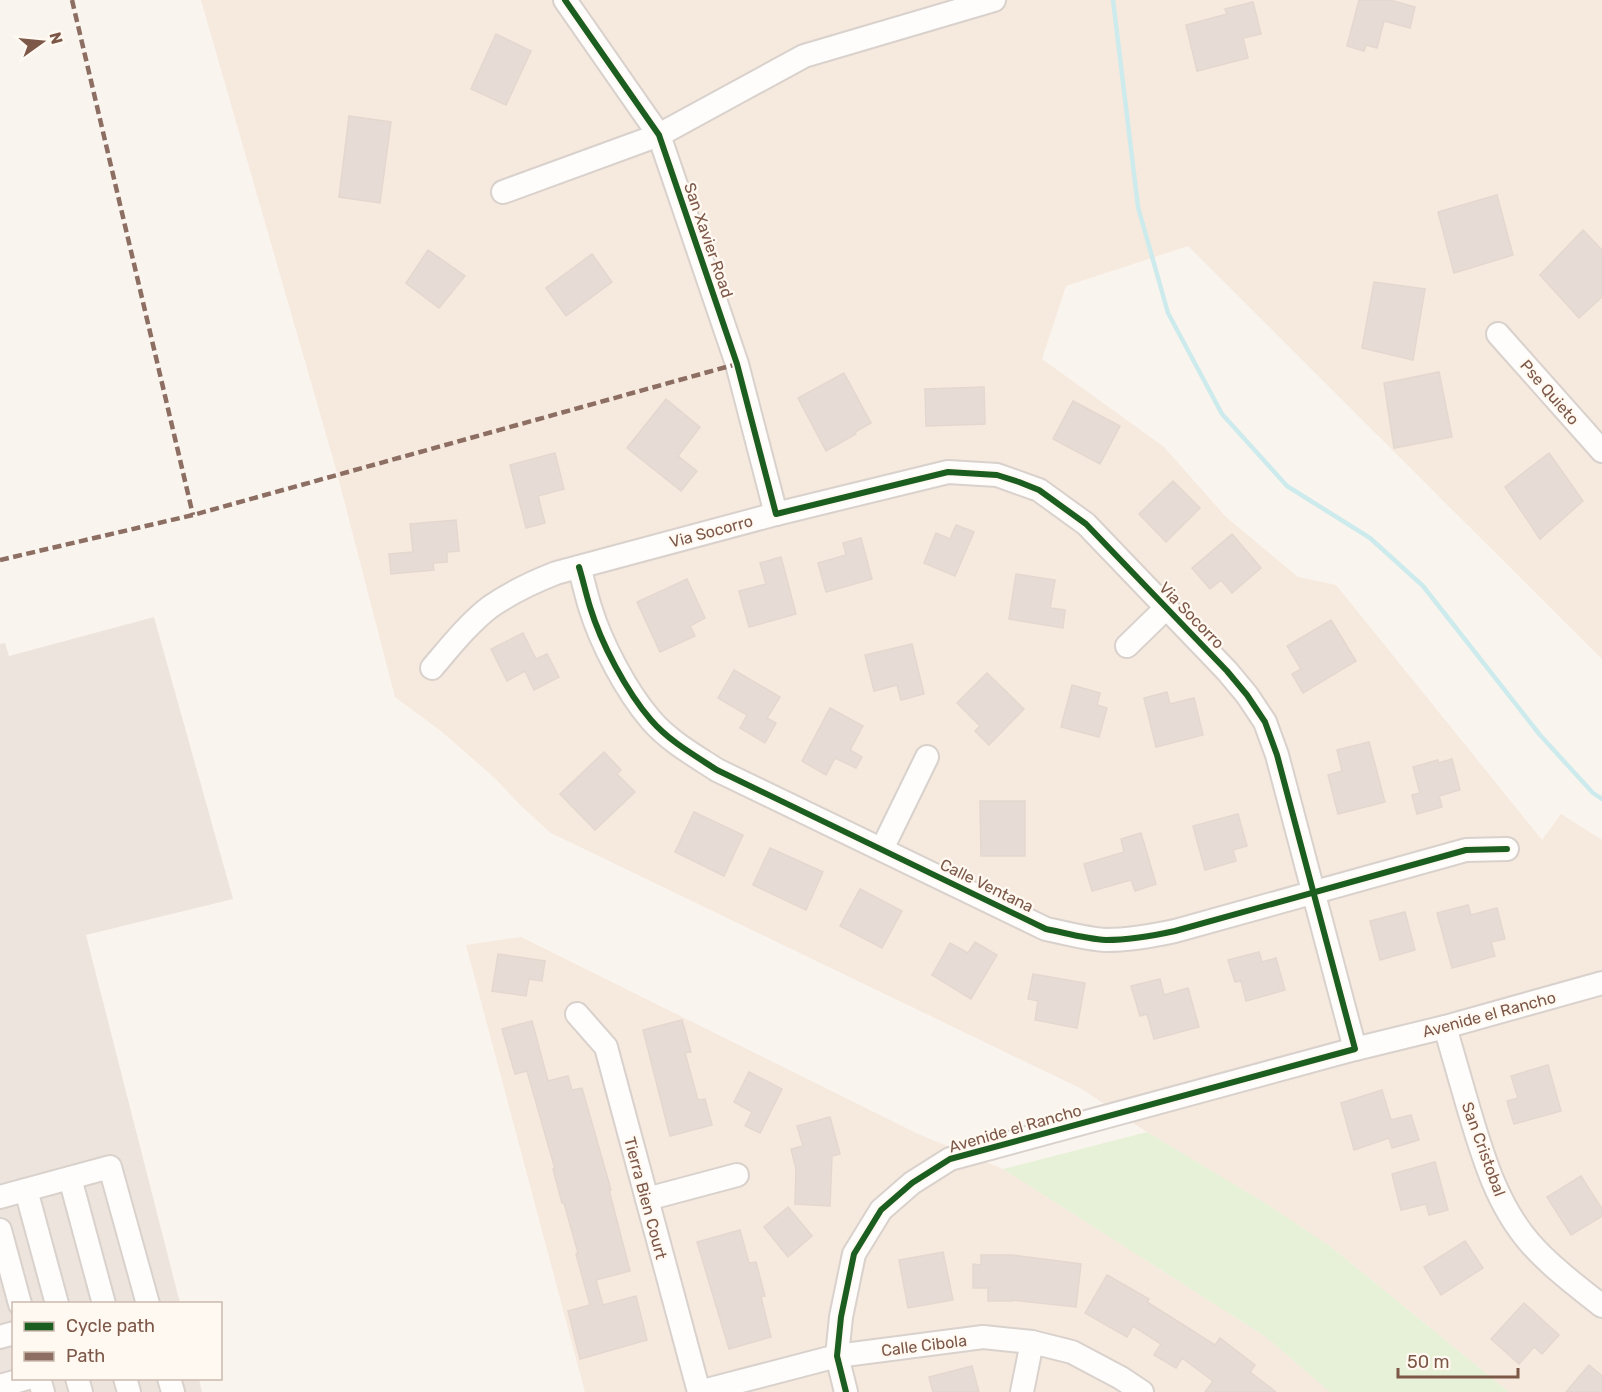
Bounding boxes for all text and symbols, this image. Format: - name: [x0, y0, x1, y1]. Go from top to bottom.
- north arrow: [12, 12, 72, 72]
- text: N: [45, 30, 67, 46]
- street label: San Xavier Road: [680, 180, 737, 300]
- street label: Pse Quieto: [1516, 356, 1583, 429]
- street label: Via Socorro: [667, 511, 755, 552]
- street label: Via Socorro: [1155, 578, 1228, 653]
- street label: Calle Ventana: [937, 855, 1037, 916]
- street label: Avenide el Rancho: [1420, 988, 1558, 1041]
- street label: San Cristobal: [1458, 1099, 1509, 1199]
- street label: Avenide el Rancho: [947, 1100, 1084, 1157]
- street label: Tierra Bien Court: [620, 1135, 671, 1261]
- legend: [12, 1302, 222, 1380]
- text: Cycle path: [66, 1315, 155, 1337]
- street label: Calle Cibola: [880, 1331, 968, 1360]
- scale bar: [1398, 1341, 1518, 1379]
- text: Path: [66, 1345, 105, 1367]
- text: 50 m: [1407, 1351, 1450, 1373]

